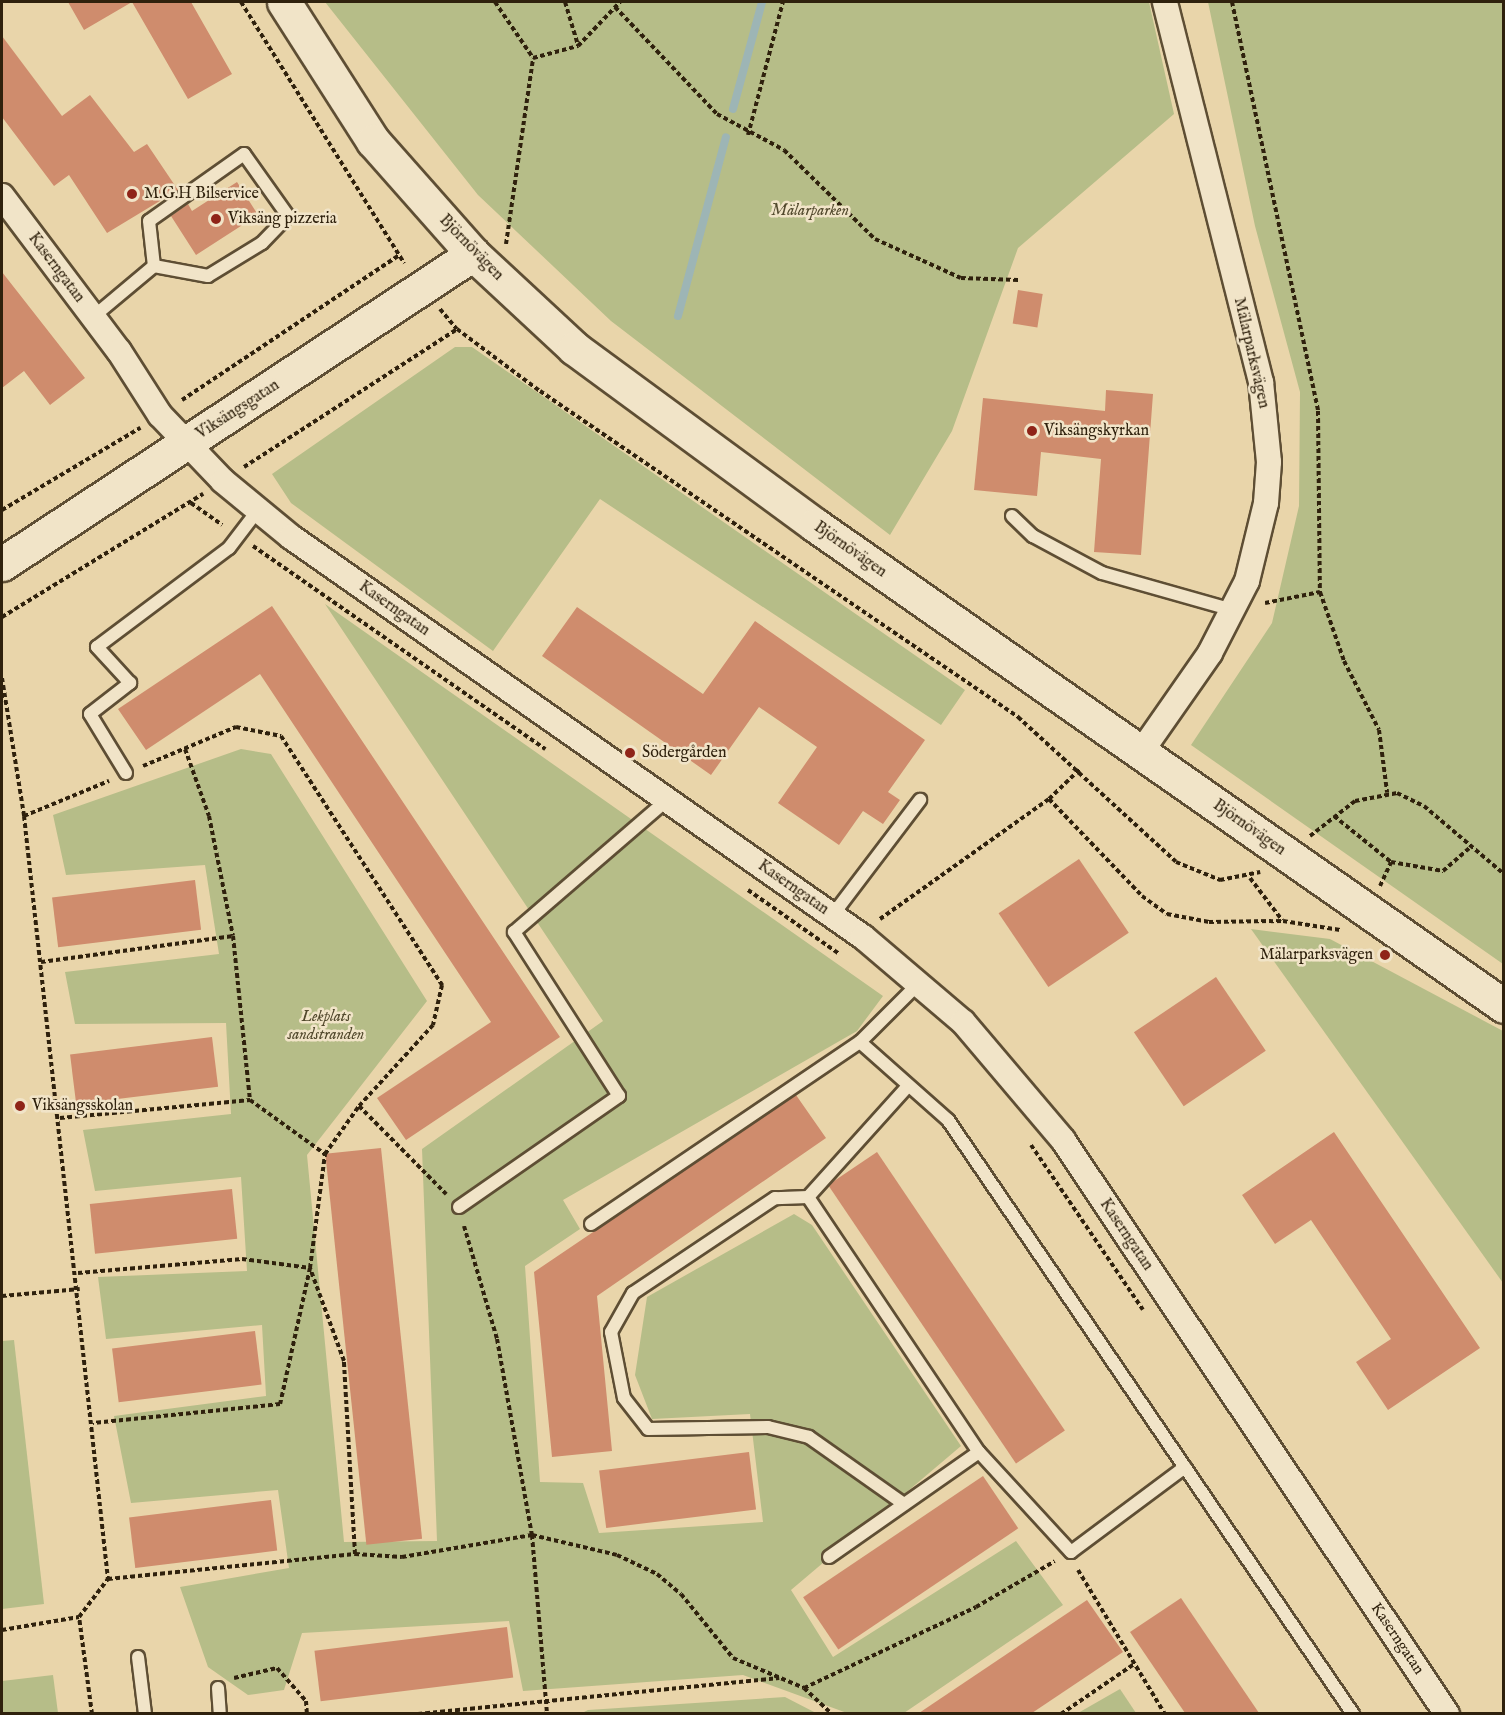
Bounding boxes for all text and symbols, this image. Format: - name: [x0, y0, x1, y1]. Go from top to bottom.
- place label: M.G.H Bilservice: [144, 184, 259, 204]
- marker: M.G.H Bilservice: [125, 187, 139, 201]
- park label: Mälarparken: [771, 201, 849, 221]
- place label: Viksäng pizzeria: [228, 209, 337, 229]
- street label: Björnövägen: [435, 211, 507, 285]
- marker: Viksäng pizzeria: [209, 212, 223, 226]
- street label: Kaserngatan: [24, 229, 88, 307]
- street label: Mälarparksvägen: [1229, 296, 1273, 410]
- street label: Viksängsgatan: [193, 376, 283, 444]
- place label: Viksängskyrkan: [1044, 421, 1149, 441]
- marker: Viksängskyrkan: [1025, 424, 1039, 438]
- street label: Björnövägen: [810, 518, 890, 582]
- street label: Kaserngatan: [355, 578, 433, 640]
- place label: Södergården: [642, 743, 726, 763]
- marker: Södergården: [623, 746, 637, 760]
- street label: Björnövägen: [1209, 796, 1289, 860]
- street label: Kaserngatan: [754, 857, 832, 919]
- place label: Mälarparksvägen: [1260, 945, 1373, 965]
- marker: Mälarparksvägen: [1378, 948, 1392, 962]
- park label: Lekplats sandstranden: [288, 1007, 364, 1045]
- place label: Viksängsskolan: [32, 1096, 133, 1116]
- marker: Viksängsskolan: [13, 1099, 27, 1113]
- street label: Kaserngatan: [1095, 1195, 1157, 1275]
- street label: Kaserngatan: [1366, 1599, 1428, 1679]

